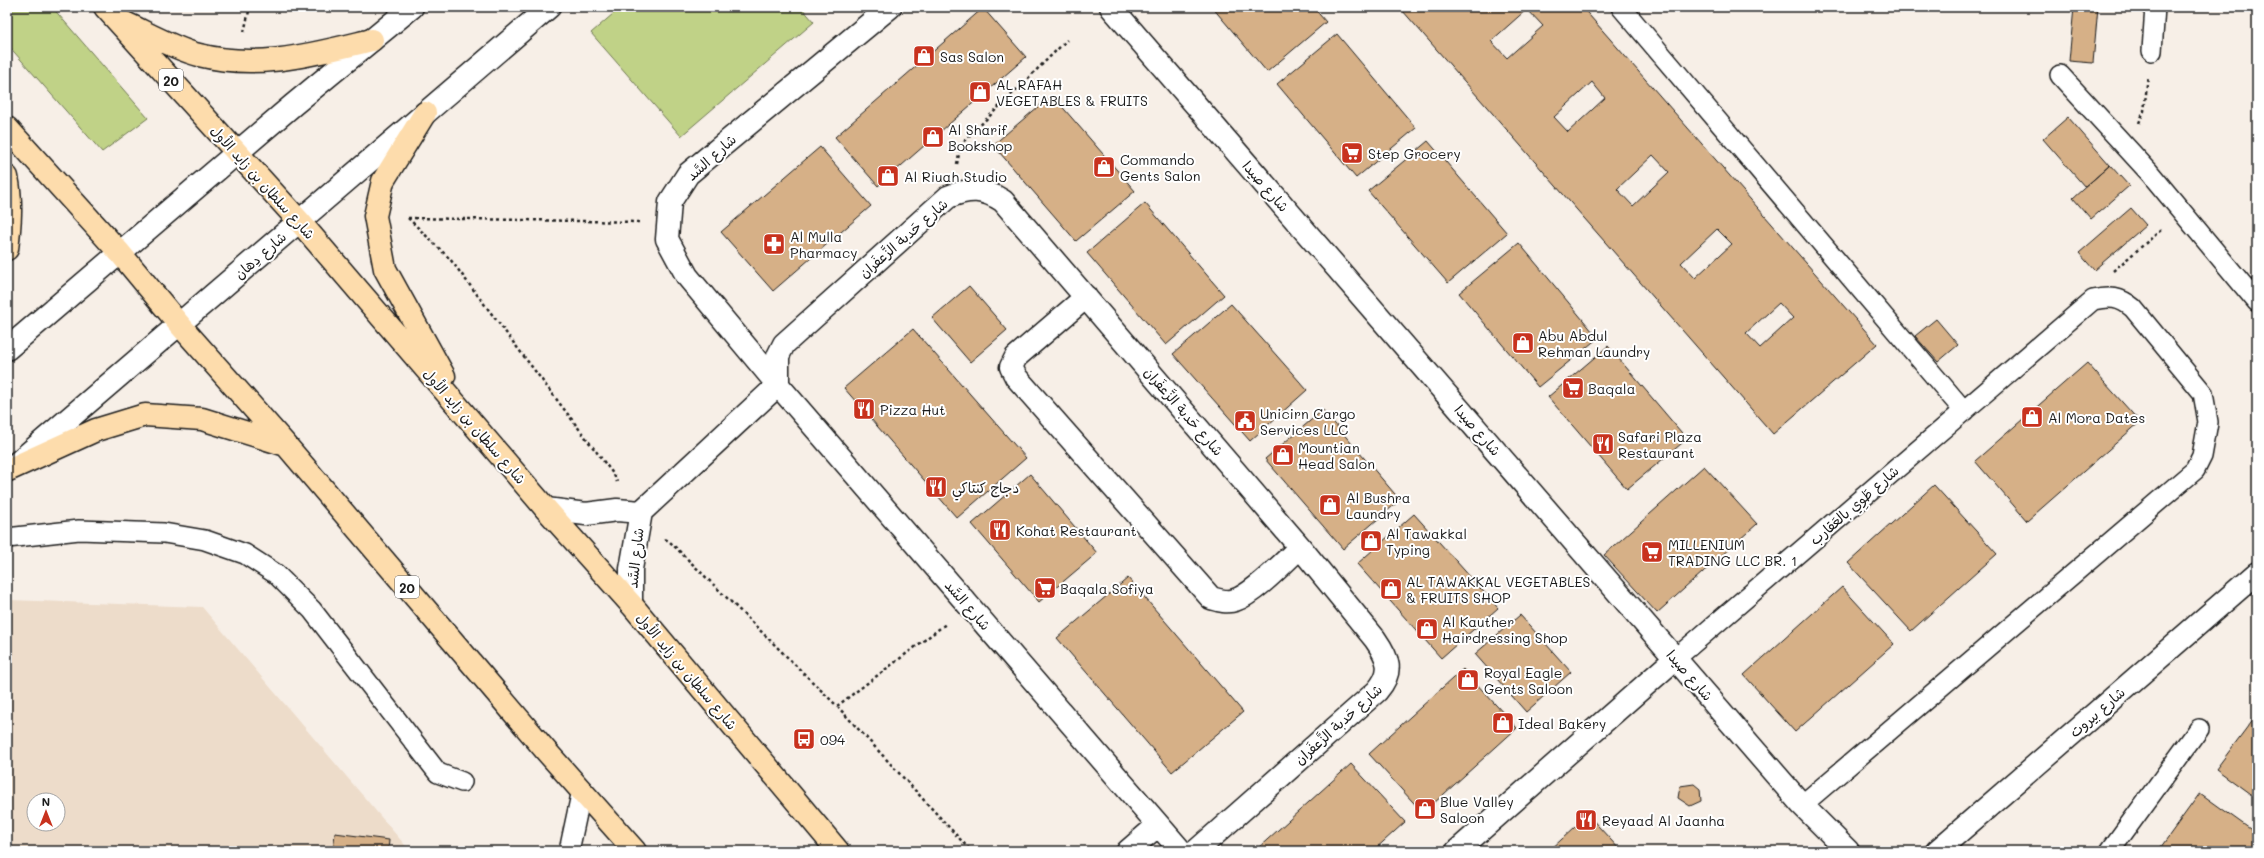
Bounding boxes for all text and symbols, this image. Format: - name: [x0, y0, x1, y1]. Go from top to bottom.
- shop icon: Sas Salon: [911, 43, 937, 69]
- place label: Sas Salon: [940, 47, 1004, 66]
- road number: 20: [159, 69, 183, 91]
- place label: AL RAFAH VEGETABLES & FRUITS: [996, 75, 1148, 110]
- shop icon: AL RAFAH VEGETABLES & FRUITS: [967, 79, 993, 105]
- place label: Al Sharif Bookshop: [948, 120, 1012, 155]
- street label: شارع سلطان بن زايد الأول: [206, 121, 319, 244]
- shop icon: Al Sharif Bookshop: [920, 124, 946, 150]
- street label: شارع السَّد: [682, 130, 741, 185]
- supermarket icon: Step Grocery: [1339, 140, 1365, 166]
- place label: Step Grocery: [1368, 144, 1461, 163]
- place label: Commando Gents Salon: [1120, 150, 1200, 185]
- shop icon: Commando Gents Salon: [1091, 154, 1117, 180]
- street label: شارع صيدا: [1238, 156, 1294, 216]
- shop icon: Al Riuah Studio: [875, 163, 901, 189]
- place label: Al Riuah Studio: [904, 167, 1007, 186]
- street label: شارع حَدبة الزَّعفَران: [855, 194, 952, 283]
- street label: شارع دِهان: [230, 227, 291, 284]
- place label: Al Mulla Pharmacy: [790, 227, 858, 262]
- pharmacy icon: Al Mulla Pharmacy: [761, 231, 787, 257]
- place label: Abu Abdul Rehman Laundry: [1538, 326, 1650, 361]
- shop icon: Abu Abdul Rehman Laundry: [1510, 330, 1536, 356]
- street label: شارع حَدبة الزَّعفَران: [1139, 363, 1228, 460]
- street label: شارع سلطان بن زايد الأول: [419, 364, 530, 488]
- supermarket icon: Baqala: [1560, 375, 1586, 401]
- place label: Baqala: [1588, 379, 1635, 398]
- restaurant icon: Pizza Hut: [851, 396, 877, 422]
- place label: Pizza Hut: [880, 400, 945, 419]
- street label: شارع صيدا: [1450, 400, 1506, 460]
- place label: Unicirn Cargo Services LLC: [1260, 404, 1355, 439]
- shop icon: Al Mora Dates: [2019, 404, 2045, 430]
- public building icon: Unicirn Cargo Services LLC: [1232, 408, 1258, 434]
- place label: Al Mora Dates: [2048, 408, 2145, 427]
- place label: Safari Plaza Restaurant: [1618, 427, 1702, 462]
- restaurant icon: Safari Plaza Restaurant: [1590, 431, 1616, 457]
- place label: Mountian Head Salon: [1298, 438, 1375, 473]
- shop icon: Mountian Head Salon: [1270, 442, 1296, 468]
- street label: شارع طَوِي بالعَقارب: [1806, 461, 1904, 551]
- restaurant icon: دجاج كنتاكي: [923, 474, 949, 500]
- place label: دجاج كنتاكي: [952, 478, 1019, 501]
- place label: Al Bushra Laundry: [1346, 488, 1410, 523]
- shop icon: Al Bushra Laundry: [1317, 492, 1343, 518]
- restaurant icon: Kohat Restaurant: [987, 517, 1013, 543]
- place label: Kohat Restaurant: [1016, 521, 1137, 540]
- place label: Al Tawakkal Typing: [1386, 524, 1467, 559]
- street label: شارع السَّد: [622, 527, 649, 589]
- shop icon: Al Tawakkal Typing: [1358, 528, 1384, 554]
- place label: MILLENIUM TRADING LLC BR. 1: [1668, 535, 1797, 570]
- supermarket icon: MILLENIUM TRADING LLC BR. 1: [1639, 539, 1665, 565]
- place label: AL TAWAKKAL VEGETABLES & FRUITS SHOP: [1406, 572, 1591, 607]
- supermarket icon: Baqala Sofiya: [1032, 575, 1058, 601]
- road number: 20: [395, 576, 419, 598]
- street label: شارع السَّد: [940, 576, 995, 635]
- shop icon: AL TAWAKKAL VEGETABLES & FRUITS SHOP: [1378, 576, 1404, 602]
- place label: Baqala Sofiya: [1060, 579, 1154, 598]
- street label: شارع سلطان بن زايد الأول: [632, 608, 742, 734]
- place label: Al Kauther Hairdressing Shop: [1442, 612, 1568, 647]
- shop icon: Al Kauther Hairdressing Shop: [1414, 616, 1440, 642]
- street label: شارع صيدا: [1662, 645, 1718, 705]
- place label: Royal Eagle Gents Saloon: [1484, 663, 1573, 698]
- shop icon: Royal Eagle Gents Saloon: [1455, 667, 1481, 693]
- street label: شارع حَدبة الزَّعفَران: [1290, 680, 1387, 769]
- street label: شارع بيروت: [2065, 683, 2129, 742]
- shop icon: Ideal Bakery: [1490, 710, 1516, 736]
- place label: Ideal Bakery: [1518, 714, 1606, 733]
- bus stop icon: 094: [791, 726, 817, 752]
- place label: 094: [820, 730, 846, 749]
- north arrow: [26, 792, 66, 832]
- place label: Blue Valley Saloon: [1440, 792, 1514, 827]
- text: N: [42, 794, 50, 809]
- shop icon: Blue Valley Saloon: [1412, 796, 1438, 822]
- restaurant icon: Reyaad Al Jaanha: [1573, 807, 1599, 833]
- place label: Reyaad Al Jaanha: [1602, 811, 1725, 830]

